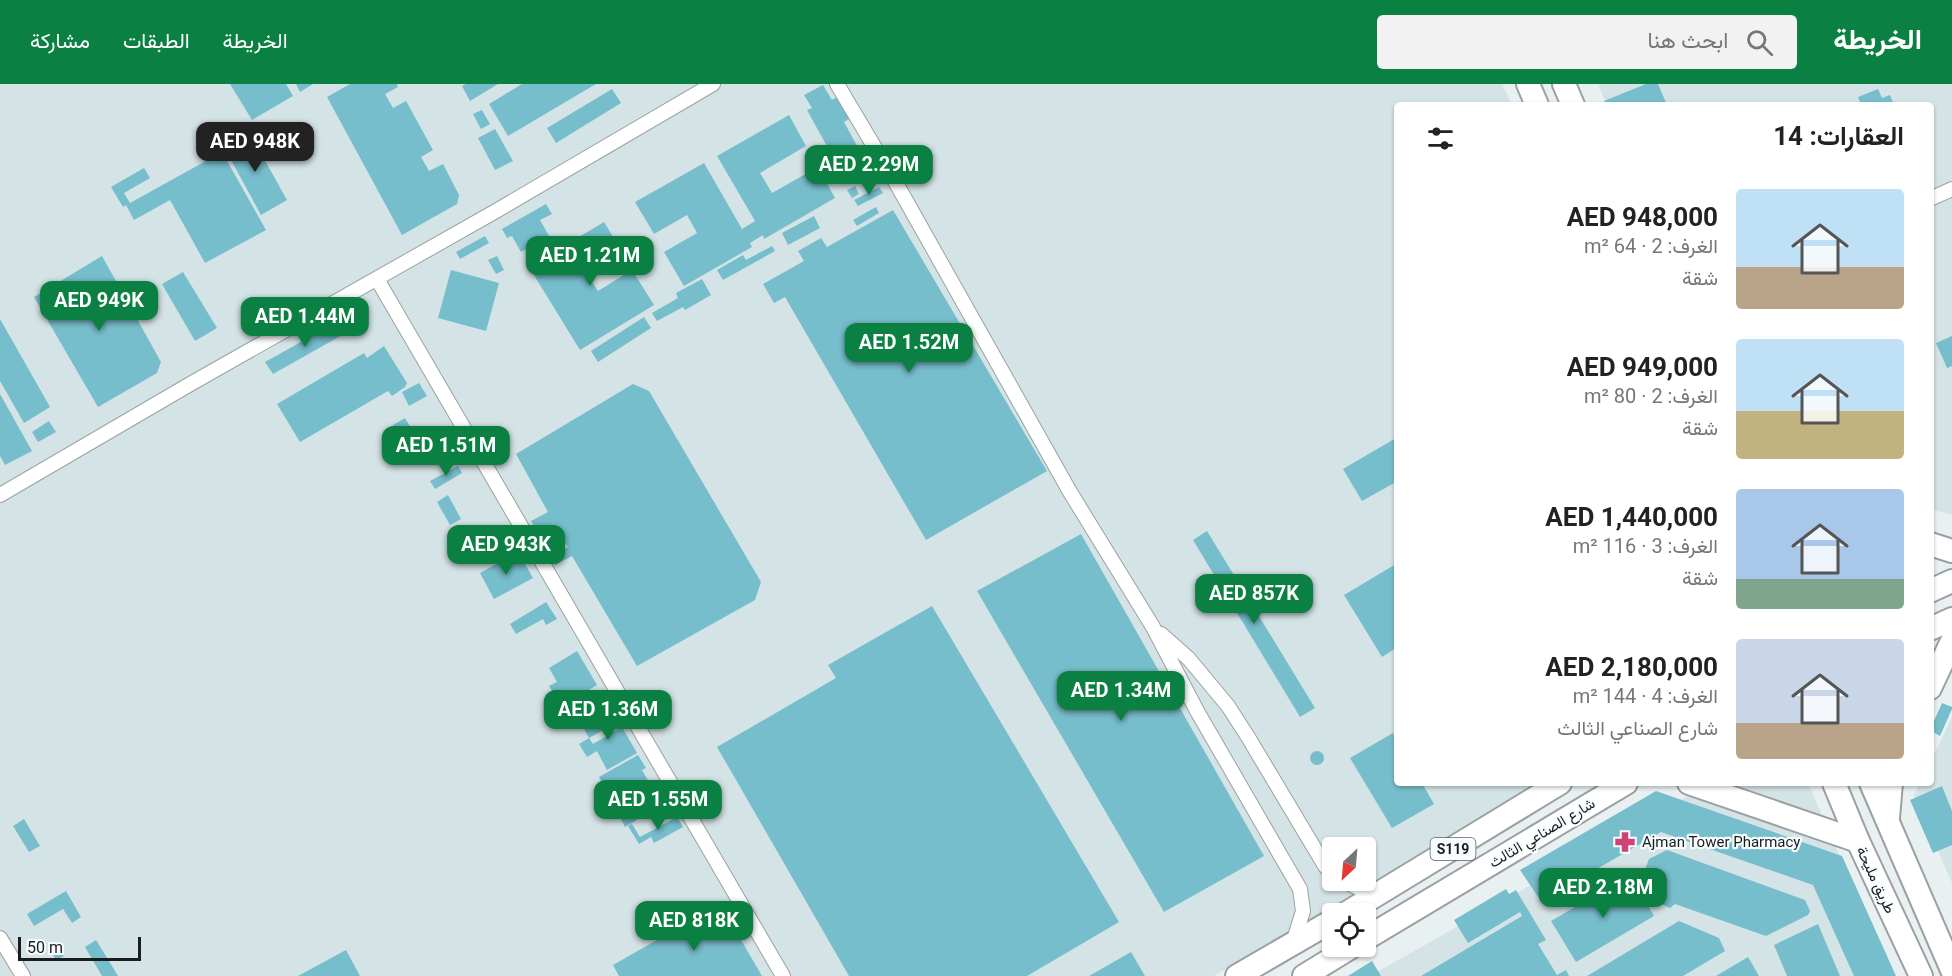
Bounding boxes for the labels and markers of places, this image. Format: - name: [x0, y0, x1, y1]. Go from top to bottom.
- pin: AED 948K: [193, 122, 317, 173]
- pin: AED 2.29M: [800, 145, 938, 196]
- pin: AED 1.21M: [521, 236, 659, 287]
- pin: AED 949K: [37, 281, 161, 332]
- pin: AED 1.44M: [236, 297, 374, 348]
- pin: AED 1.52M: [840, 323, 978, 374]
- pin: AED 1.51M: [377, 426, 515, 477]
- pin: AED 943K: [444, 525, 568, 576]
- pin: AED 857K: [1192, 574, 1316, 625]
- pin: AED 1.34M: [1052, 671, 1190, 722]
- pin: AED 1.36M: [539, 690, 677, 741]
- pin: AED 1.55M: [589, 780, 727, 831]
- pharmacy icon: Ajman Tower Pharmacy: [1613, 830, 1637, 854]
- place label: Ajman Tower Pharmacy: [1642, 833, 1800, 851]
- pin: AED 2.18M: [1534, 868, 1672, 919]
- pin: AED 818K: [632, 901, 756, 952]

